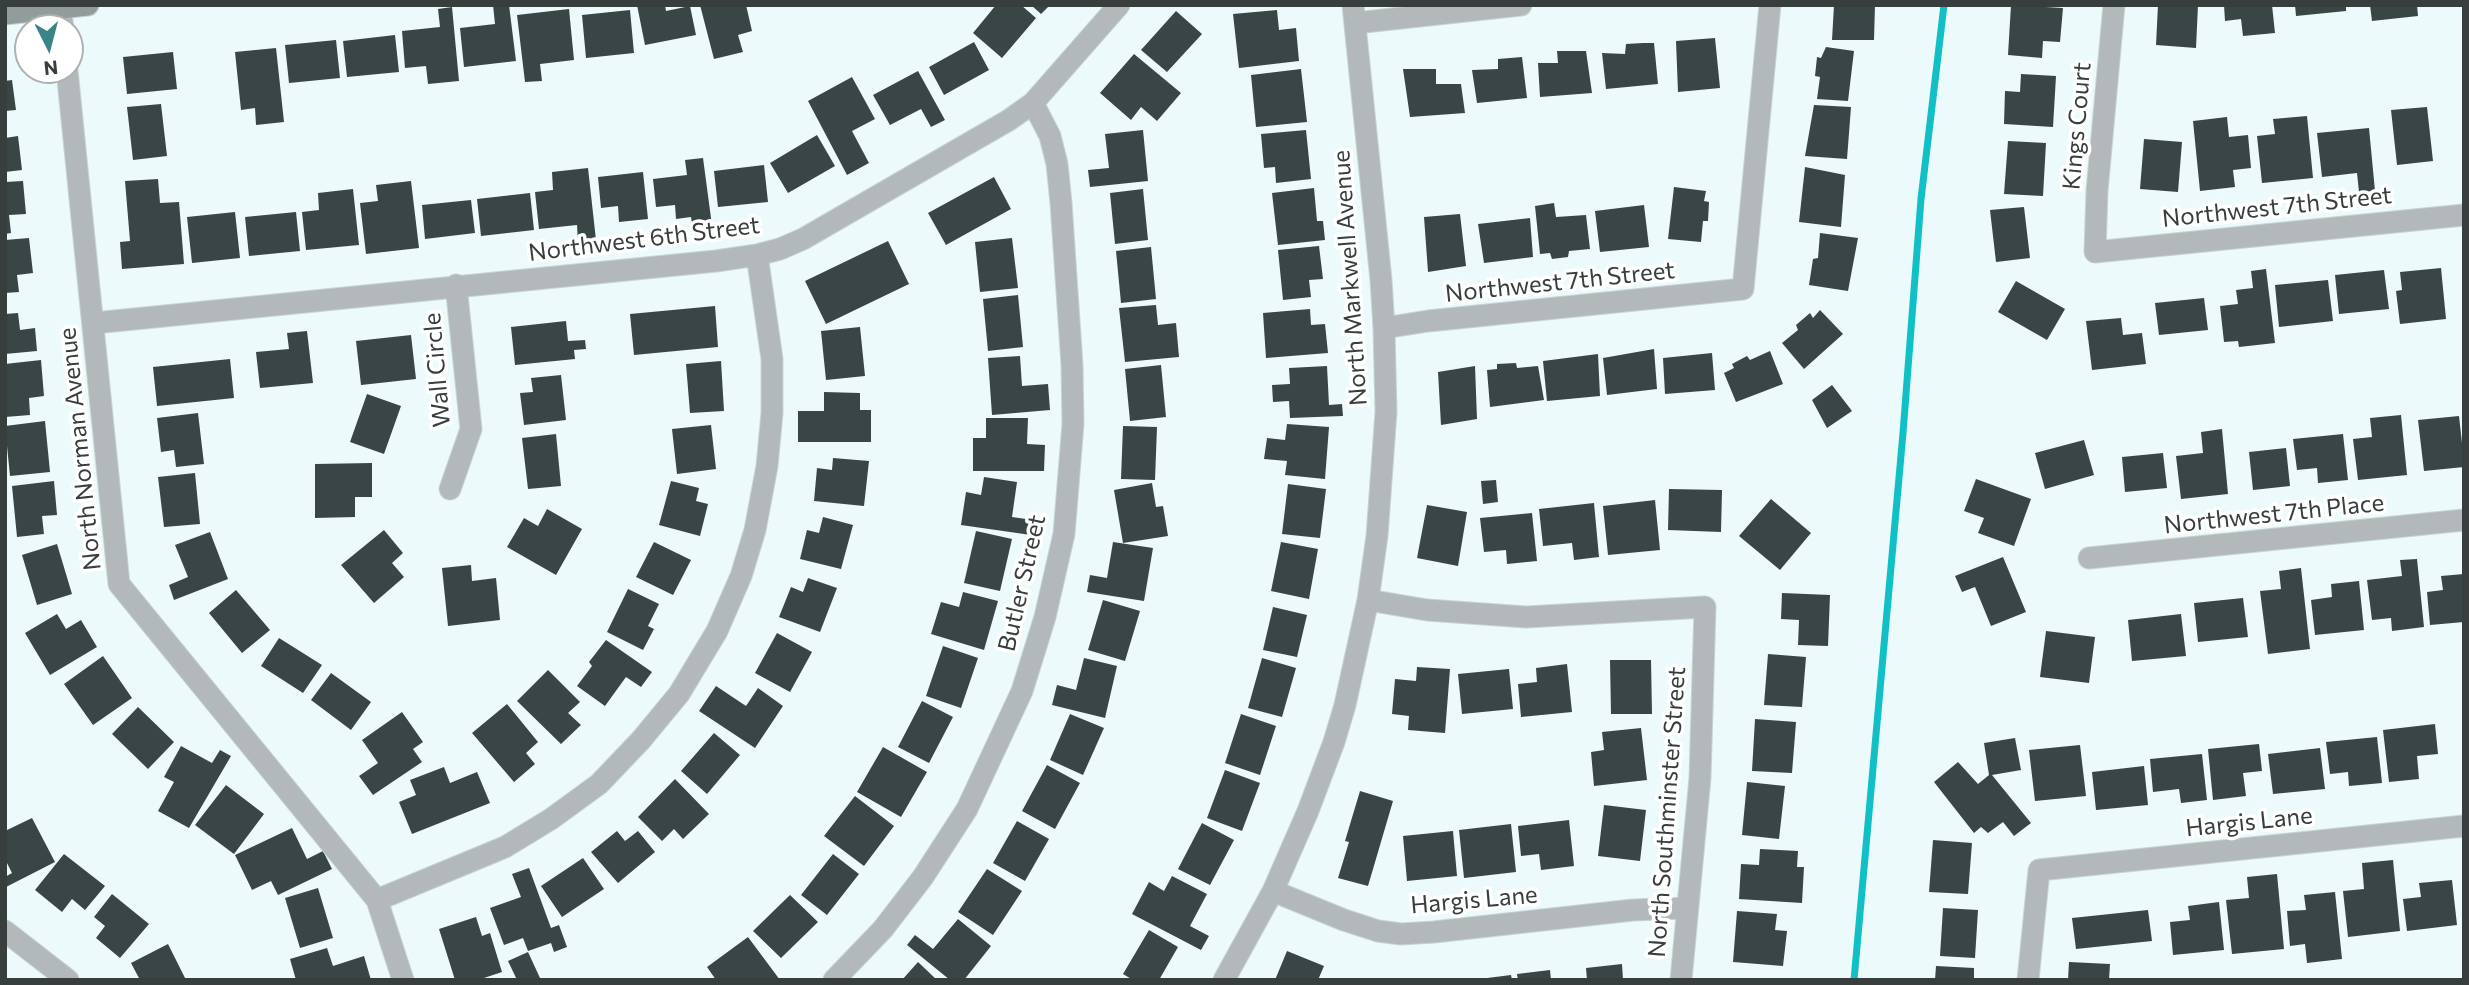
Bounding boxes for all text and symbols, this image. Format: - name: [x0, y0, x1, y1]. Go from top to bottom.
- north arrow: [14, 14, 84, 84]
- text: N: [43, 56, 59, 81]
- street label: Kings Court: [2057, 61, 2097, 191]
- street label: North Markwell Avenue: [1327, 149, 1373, 407]
- street label: Northwest 7th Street: [2161, 181, 2393, 233]
- street label: Northwest 6th Street: [527, 211, 761, 267]
- street label: Northwest 7th Street: [1444, 256, 1676, 308]
- street label: Wall Circle: [418, 311, 456, 429]
- street label: North Norman Avenue: [53, 326, 107, 572]
- street label: Northwest 7th Place: [2163, 488, 2385, 540]
- street label: Butler Street: [992, 512, 1052, 654]
- street label: North Southminster Street: [1642, 666, 1692, 958]
- street label: Hargis Lane: [2184, 801, 2314, 843]
- street label: Hargis Lane: [1409, 880, 1539, 920]

